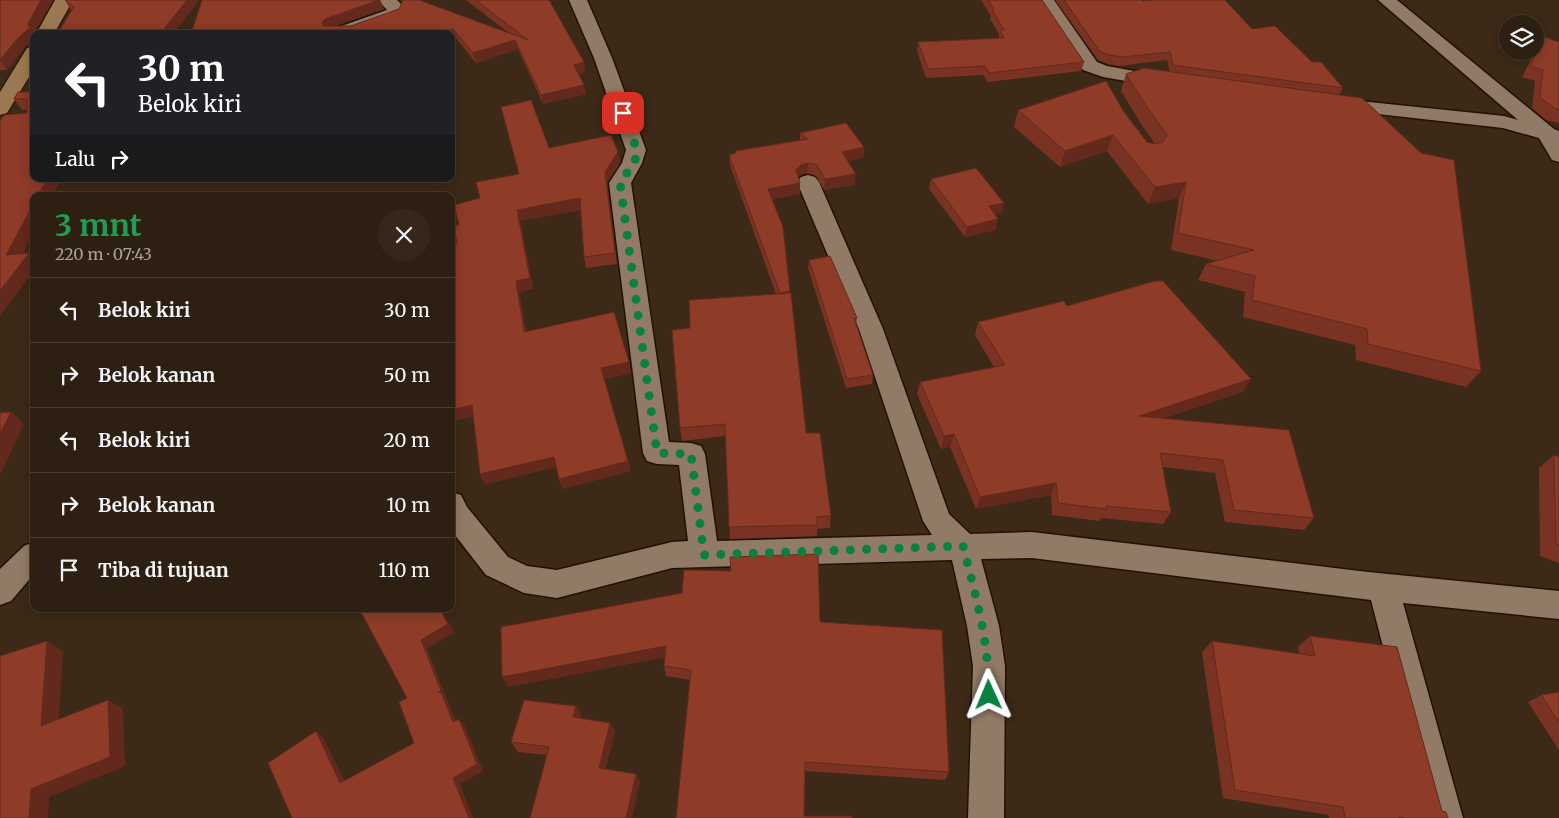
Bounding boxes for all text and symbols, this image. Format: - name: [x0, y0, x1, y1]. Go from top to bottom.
- map controls: [1499, 15, 1544, 60]
- button: layers: [1499, 15, 1544, 60]
- text: 30 m: [138, 47, 224, 91]
- icon: left: [55, 50, 120, 115]
- text: Belok kiri: [138, 90, 242, 118]
- pin: [602, 92, 644, 134]
- icon: arrive: [609, 99, 637, 127]
- icon: right: [105, 145, 133, 173]
- text: Lalu: [55, 147, 95, 171]
- text: 3 mnt: [55, 206, 142, 244]
- button: close: [378, 209, 430, 261]
- text: 220 m · 07:43: [55, 244, 152, 264]
- icon: left: [55, 296, 83, 324]
- text: Belok kiri: [98, 298, 190, 322]
- text: 30 m: [384, 298, 430, 322]
- icon: right: [55, 361, 83, 389]
- text: Belok kanan: [98, 363, 215, 387]
- text: 50 m: [384, 363, 430, 387]
- icon: left: [55, 426, 83, 454]
- text: Belok kiri: [98, 428, 190, 452]
- text: 20 m: [383, 428, 430, 452]
- icon: right: [55, 491, 83, 519]
- text: Belok kanan: [98, 493, 215, 517]
- text: 10 m: [387, 493, 430, 517]
- icon: arrive: [55, 556, 83, 584]
- text: Tiba di tujuan: [98, 558, 229, 582]
- text: 110 m: [379, 558, 430, 582]
- position arrow: [962, 668, 1014, 720]

